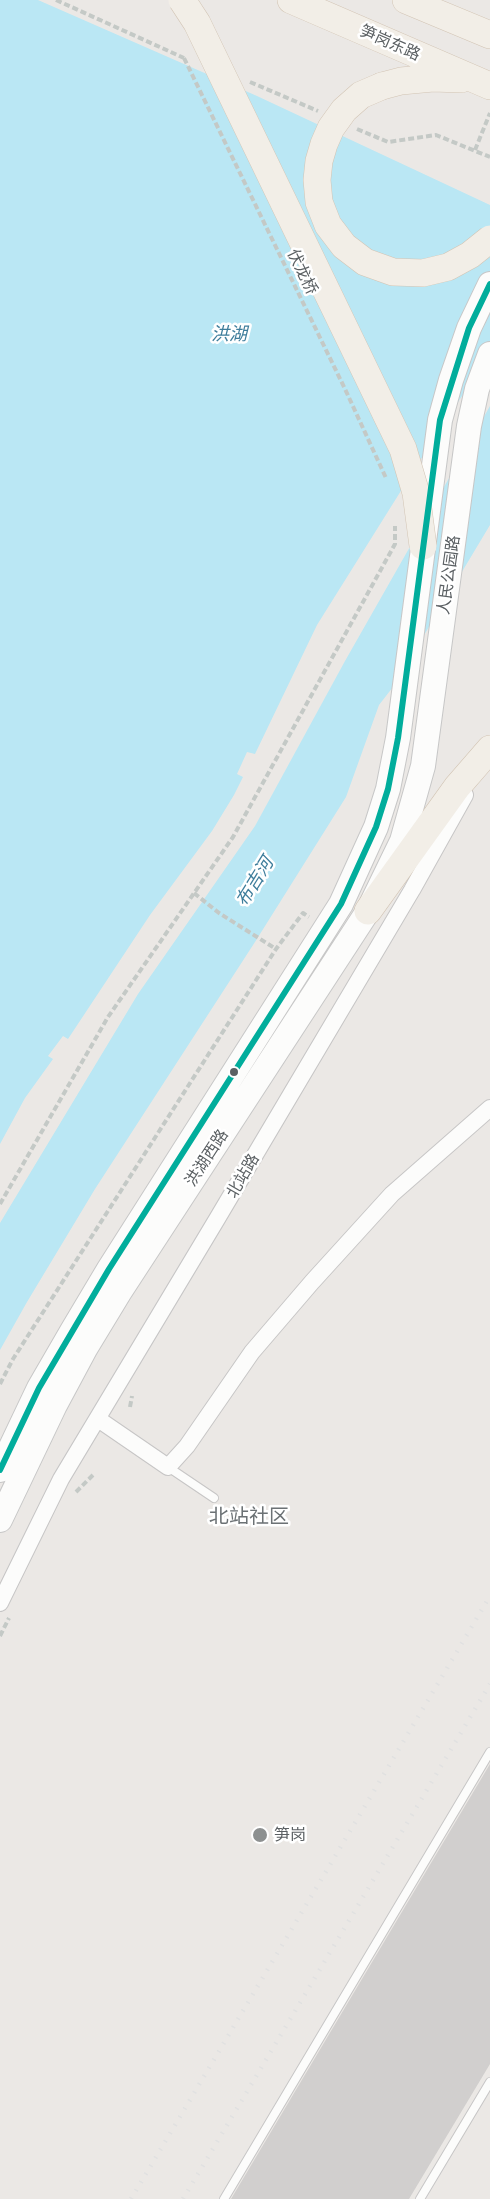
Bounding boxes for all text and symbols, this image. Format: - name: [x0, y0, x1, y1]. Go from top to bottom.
- street label: 笋岗东路: [357, 21, 423, 65]
- street label: 伏龙桥: [283, 246, 321, 298]
- water label: 洪湖: [211, 324, 247, 346]
- street label: 人民公园路: [434, 534, 464, 616]
- water label: 布吉河: [232, 853, 278, 911]
- unlabelled marker: [228, 1066, 240, 1078]
- street label: 洪湖西路: [182, 1126, 232, 1190]
- street label: 北站路: [223, 1150, 263, 1202]
- district label: 北站社区: [209, 1505, 289, 1529]
- place label: 笋岗: [274, 1825, 306, 1845]
- marker: 笋岗: [251, 1826, 269, 1844]

